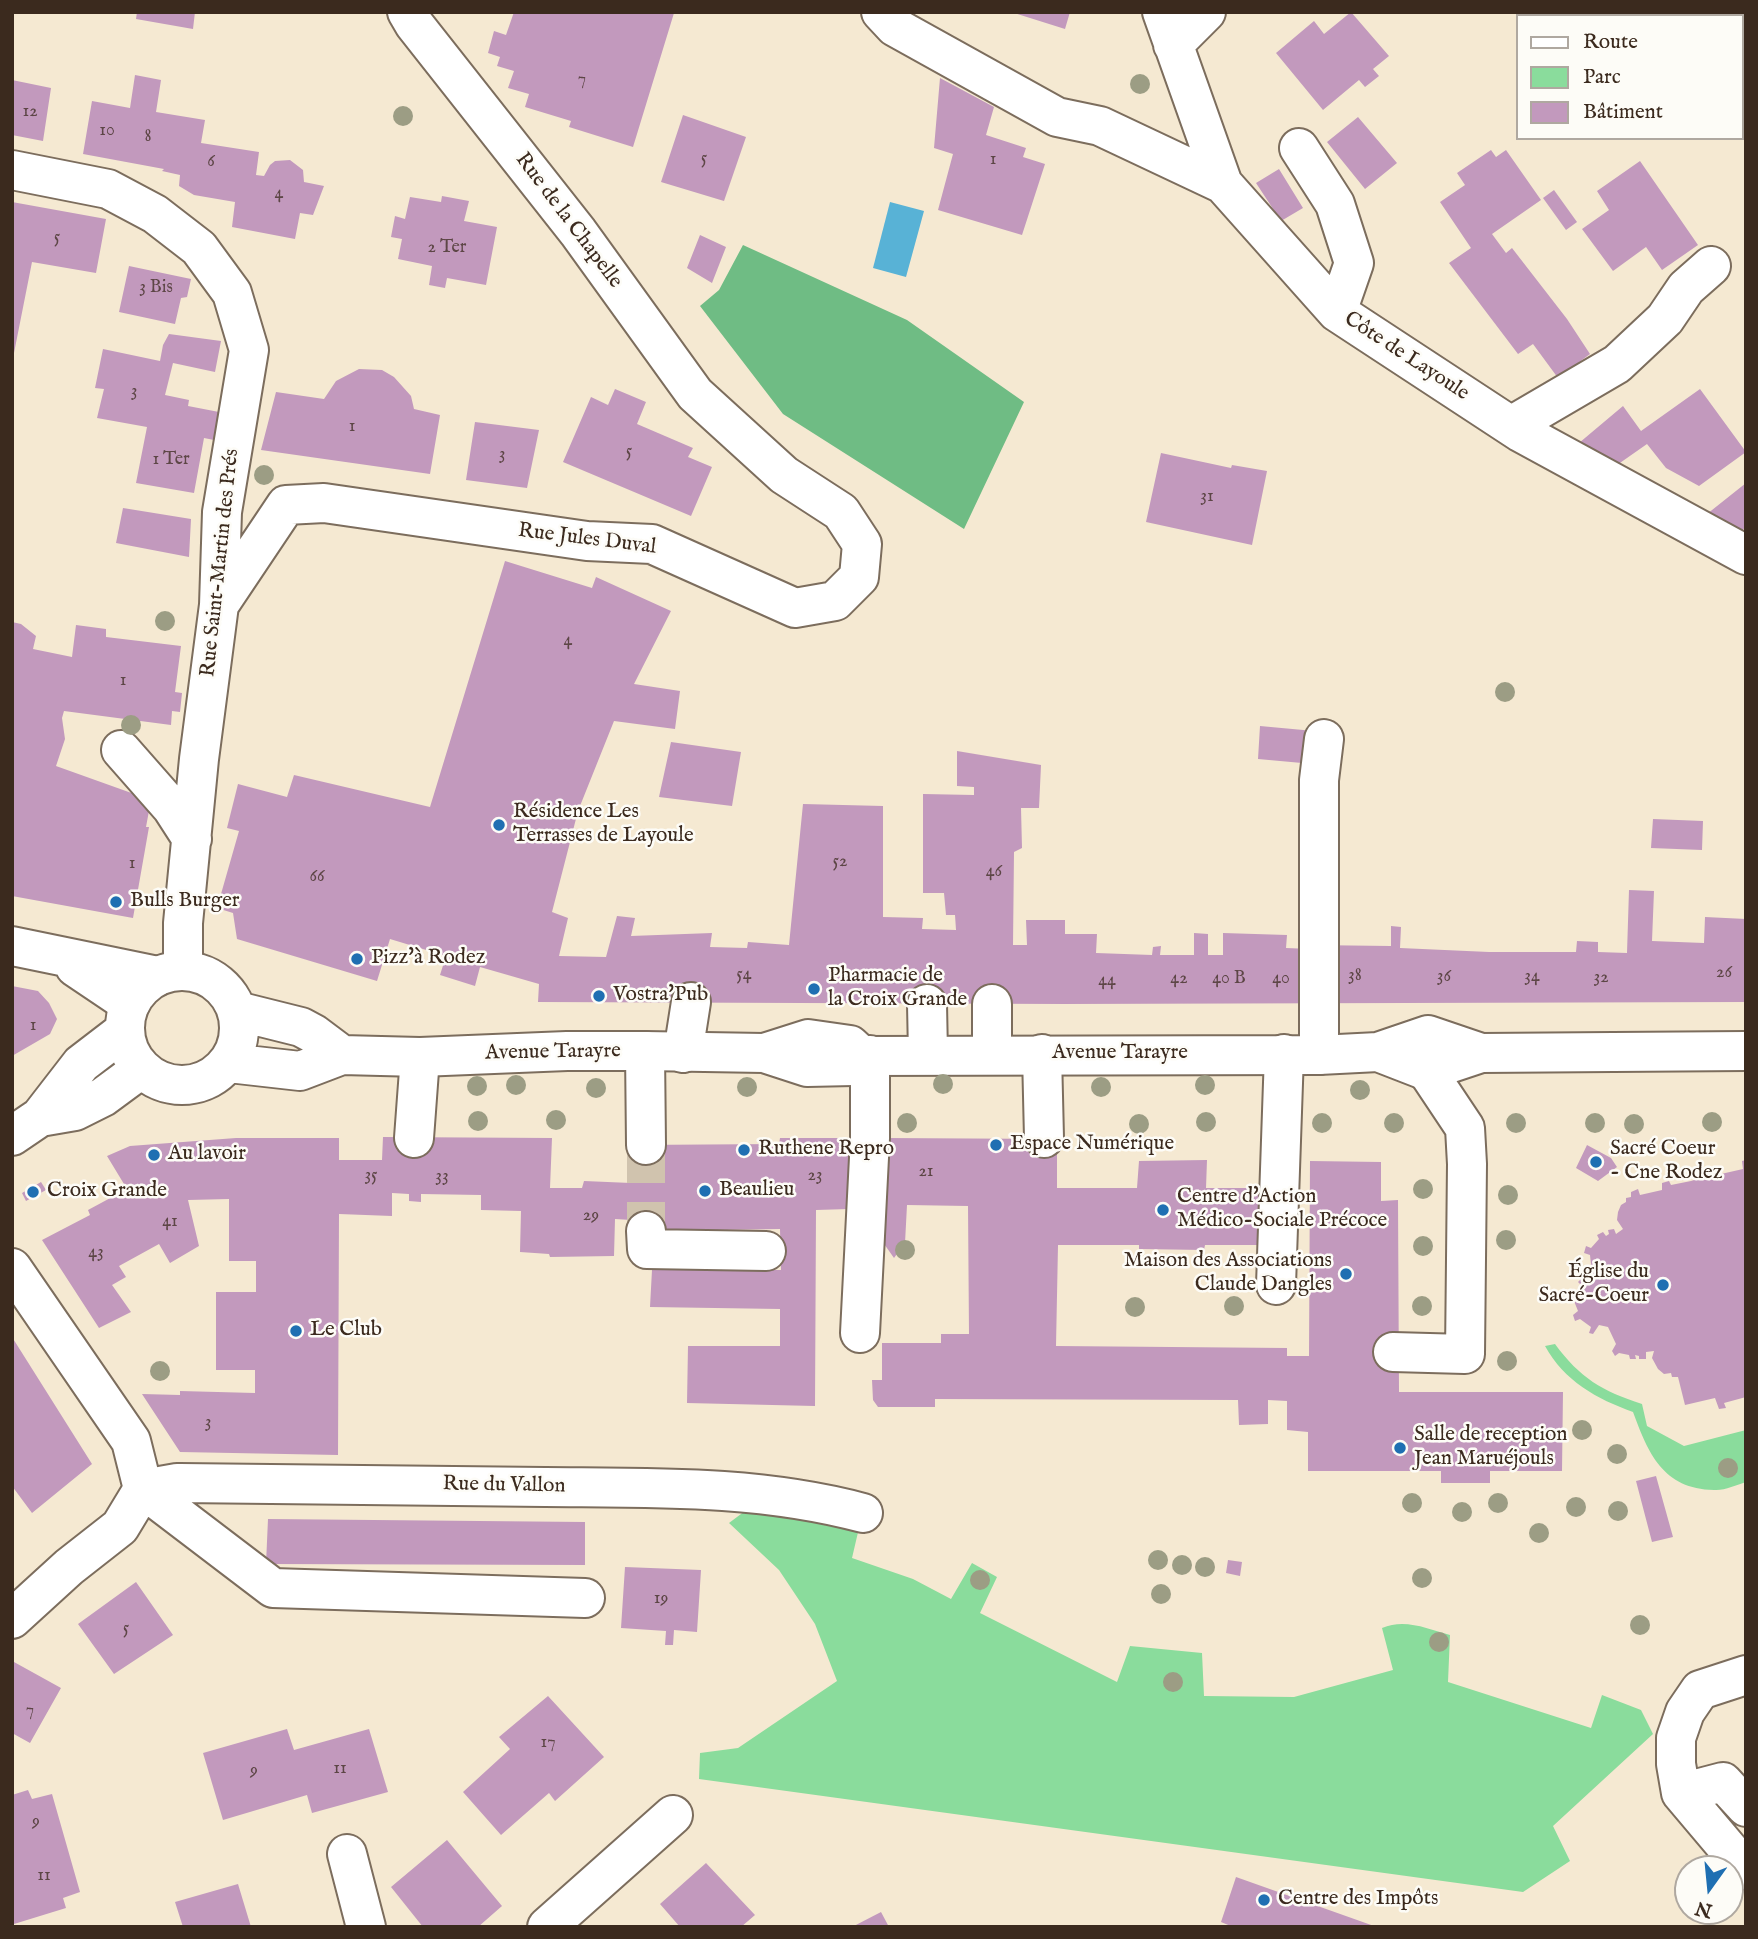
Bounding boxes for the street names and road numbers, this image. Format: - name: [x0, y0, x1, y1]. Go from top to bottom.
- street label: Rue de la Chapelle: [509, 148, 627, 294]
- street label: Côte de Layoule: [1339, 307, 1473, 407]
- street label: Rue Saint-Martin des Prés: [196, 448, 246, 678]
- street label: Rue Jules Duval: [516, 519, 658, 561]
- street label: Avenue Tarayre: [485, 1039, 621, 1067]
- street label: Avenue Tarayre: [1052, 1041, 1188, 1067]
- street label: Rue du Vallon: [442, 1472, 566, 1500]

